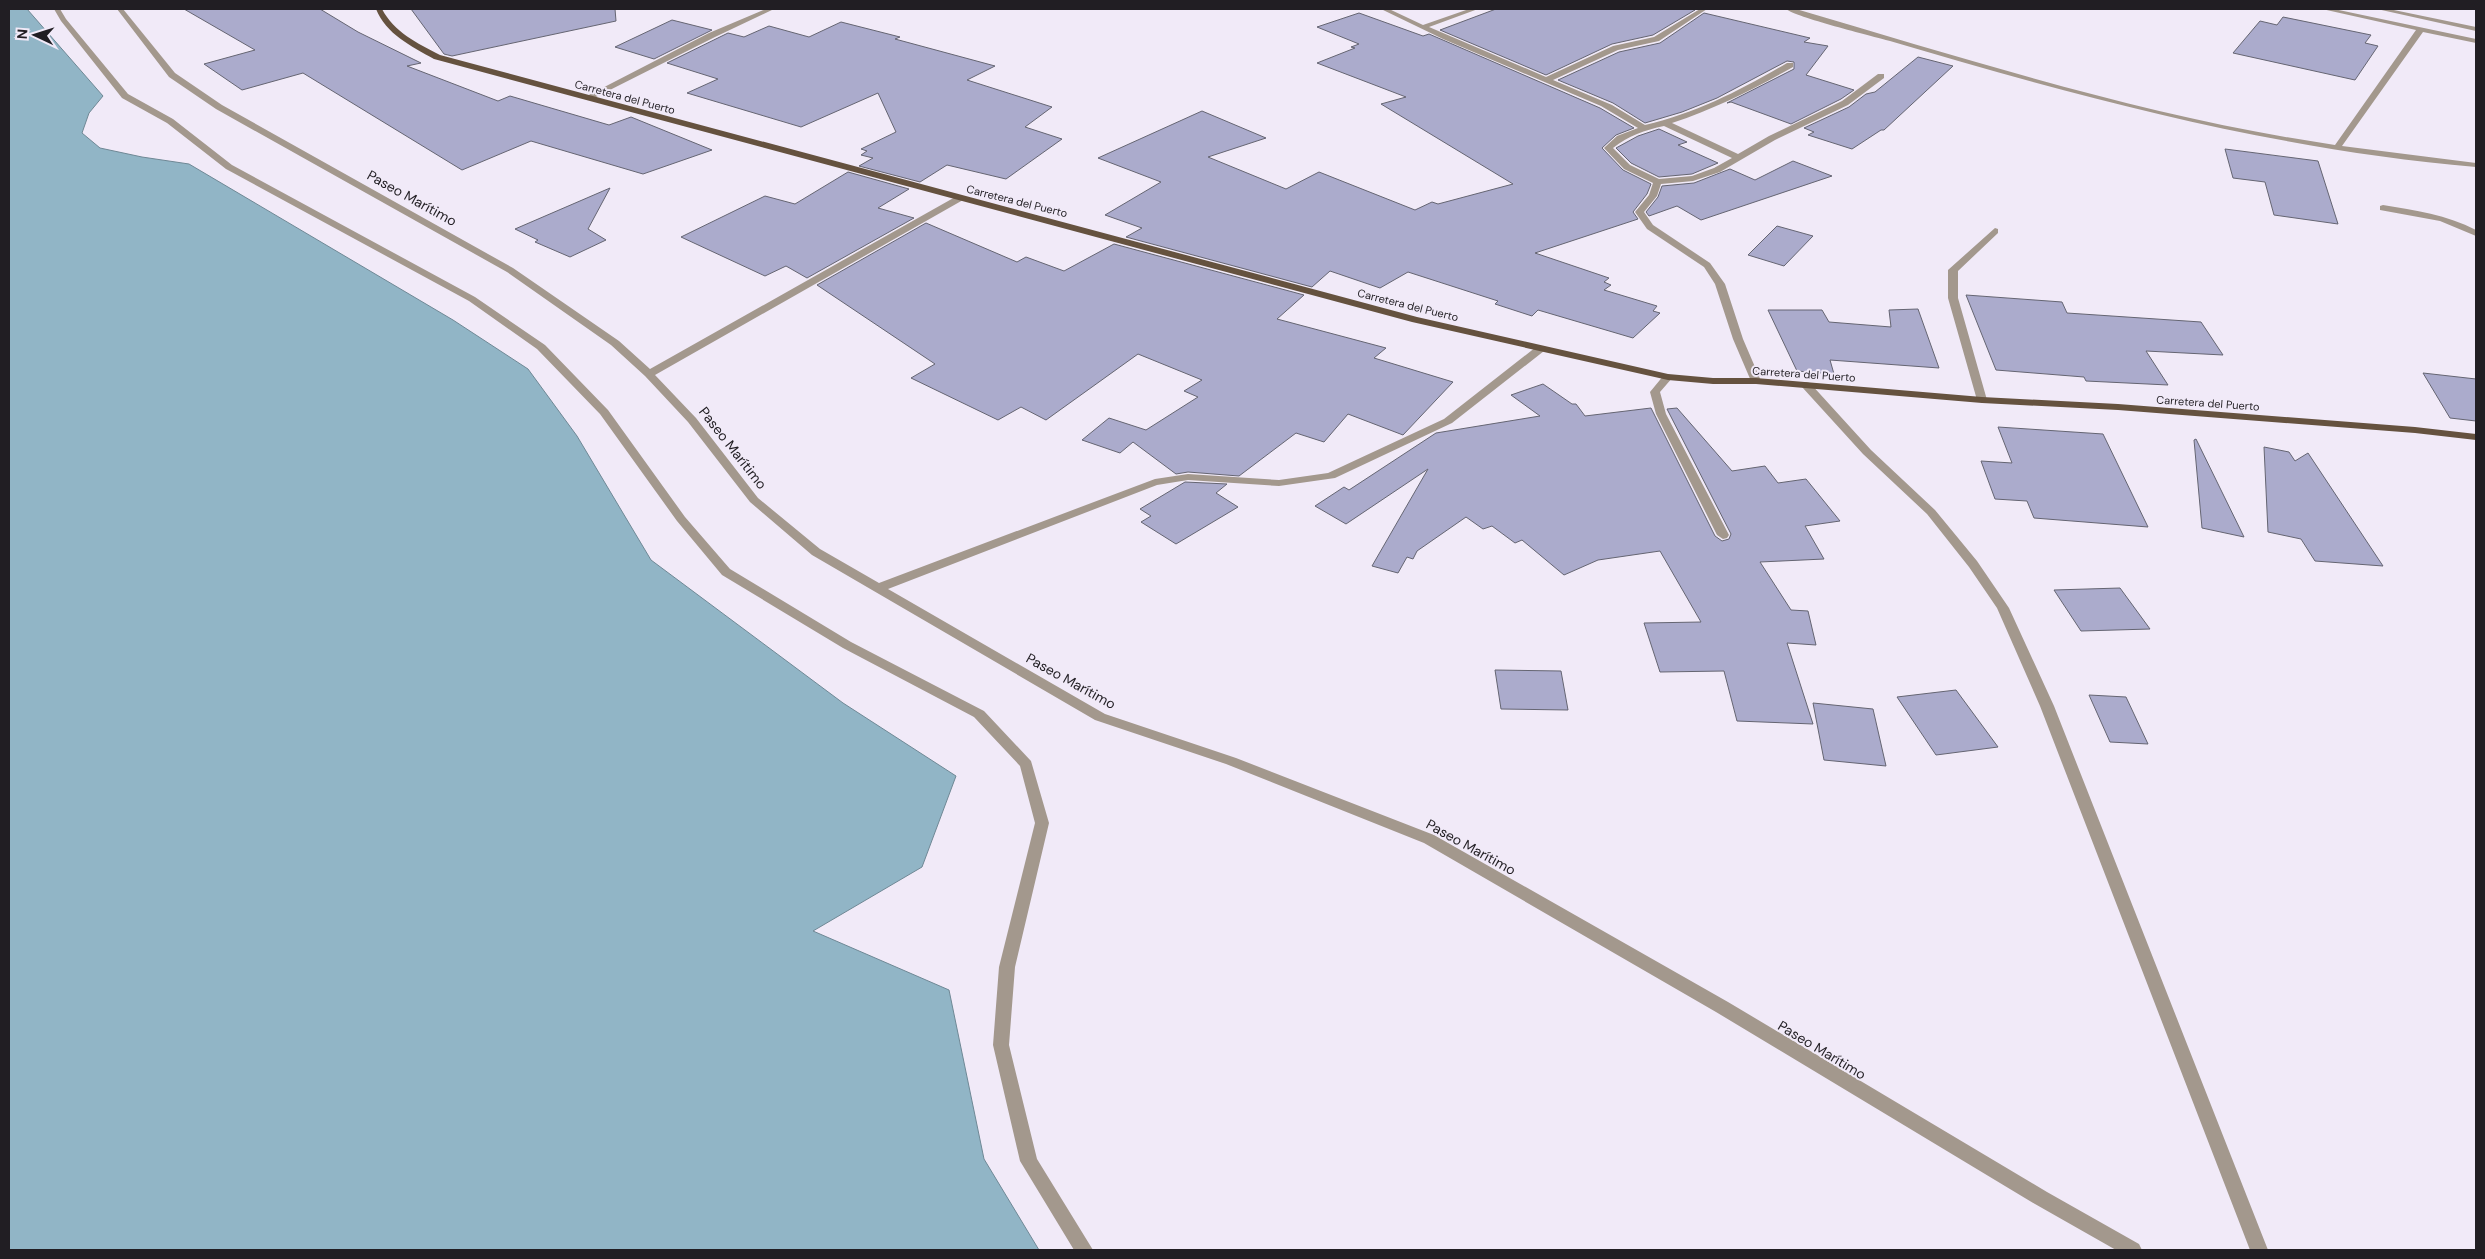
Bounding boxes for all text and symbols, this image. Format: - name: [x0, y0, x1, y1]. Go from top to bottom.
- north arrow: [10, 10, 60, 60]
- text: N: [13, 28, 31, 40]
- street label: Carretera del Puerto: [573, 77, 677, 117]
- street label: Paseo Marítimo: [364, 166, 460, 230]
- street label: Carretera del Puerto: [965, 182, 1069, 220]
- street label: Carretera del Puerto: [1356, 286, 1460, 324]
- street label: Carretera del Puerto: [1752, 363, 1856, 385]
- street label: Carretera del Puerto: [2156, 392, 2260, 414]
- street label: Paseo Marítimo: [695, 403, 771, 493]
- street label: Paseo Marítimo: [1023, 649, 1119, 713]
- street label: Paseo Marítimo: [1423, 815, 1519, 879]
- street label: Paseo Marítimo: [1775, 1017, 1869, 1083]

